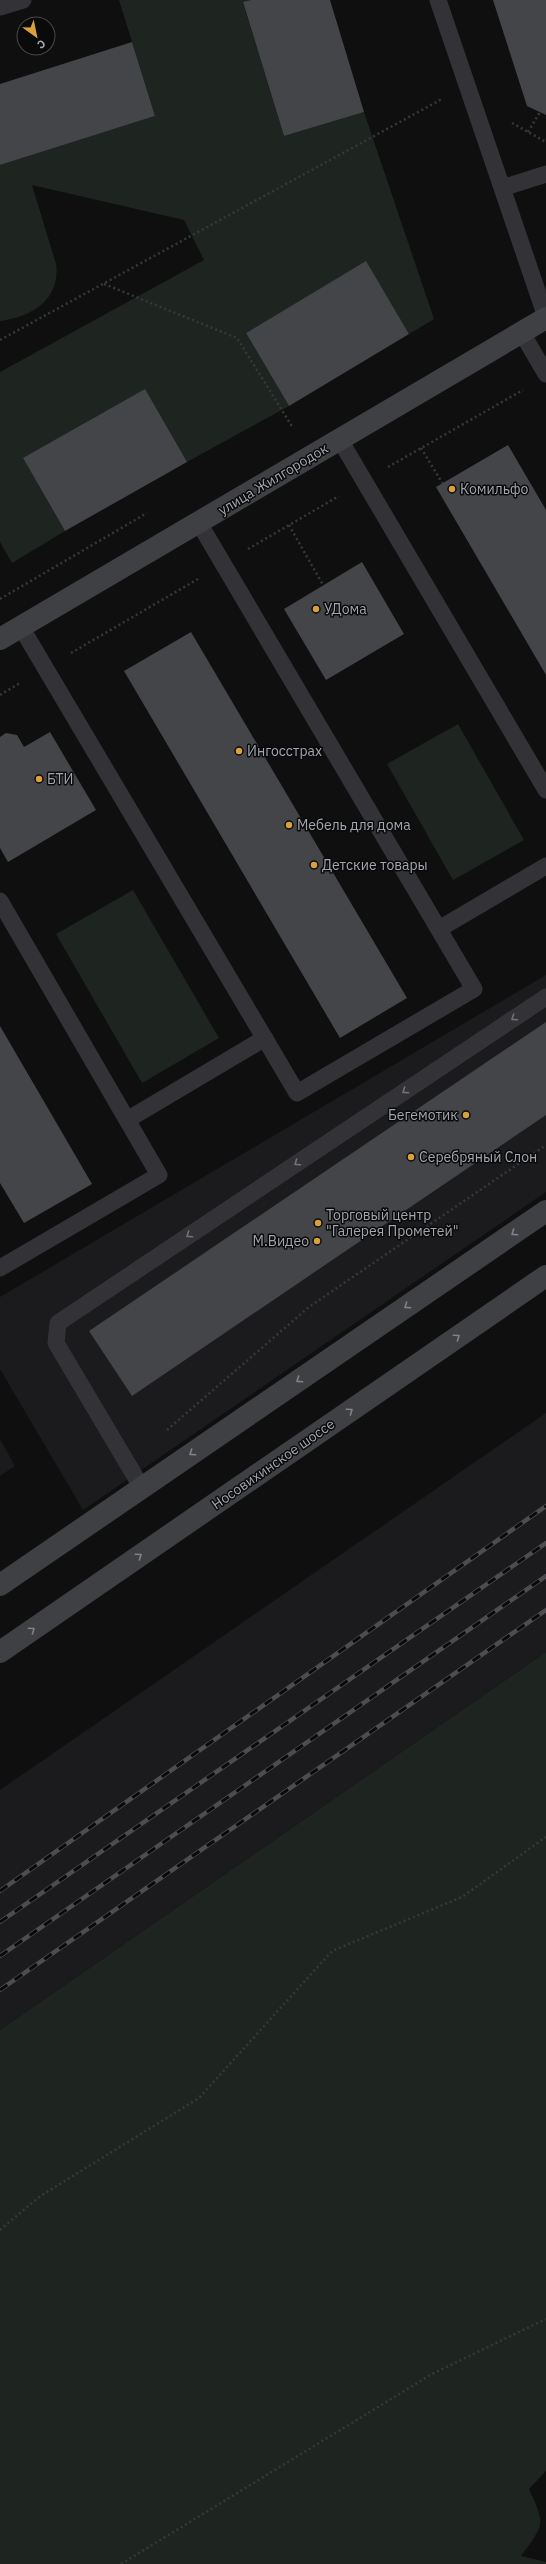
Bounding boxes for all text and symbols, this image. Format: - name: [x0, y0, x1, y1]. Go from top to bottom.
- north arrow: [16, 16, 56, 56]
- text: С: [35, 37, 48, 52]
- street label: улица Жилгородок: [215, 439, 332, 519]
- place label: Комильфо: [460, 480, 528, 498]
- marker: Комильфо: [447, 484, 457, 494]
- place label: УДома: [324, 600, 367, 618]
- marker: УДома: [311, 604, 321, 614]
- place label: Ингосстрах: [247, 742, 322, 760]
- marker: Ингосстрах: [234, 746, 244, 756]
- place label: БТИ: [47, 770, 73, 788]
- marker: БТИ: [34, 774, 44, 784]
- place label: Мебель для дома: [297, 816, 411, 834]
- marker: Мебель для дома: [284, 820, 294, 830]
- place label: Детские товары: [322, 856, 428, 874]
- marker: Детские товары: [309, 860, 319, 870]
- one-way arrow: [511, 1014, 518, 1021]
- one-way arrow: [403, 1086, 410, 1093]
- place label: Бегемотик: [388, 1106, 458, 1124]
- marker: Бегемотик: [461, 1110, 471, 1120]
- place label: Серебряный Слон: [419, 1148, 537, 1166]
- marker: Серебряный Слон: [406, 1152, 416, 1162]
- one-way arrow: [295, 1158, 302, 1165]
- place label: Торговый центр "Галерея Прометей": [326, 1206, 459, 1240]
- marker: Торговый центр "Галерея Прометей": [313, 1218, 323, 1228]
- one-way arrow: [511, 1228, 518, 1236]
- one-way arrow: [186, 1230, 193, 1238]
- place label: М.Видео: [253, 1232, 309, 1250]
- marker: М.Видео: [312, 1236, 322, 1246]
- one-way arrow: [404, 1301, 411, 1308]
- one-way arrow: [453, 1335, 460, 1342]
- one-way arrow: [297, 1375, 304, 1382]
- one-way arrow: [346, 1408, 353, 1416]
- street label: Носовихинское шоссе: [208, 1415, 338, 1513]
- one-way arrow: [189, 1449, 196, 1456]
- one-way arrow: [135, 1553, 142, 1561]
- one-way arrow: [28, 1627, 35, 1635]

